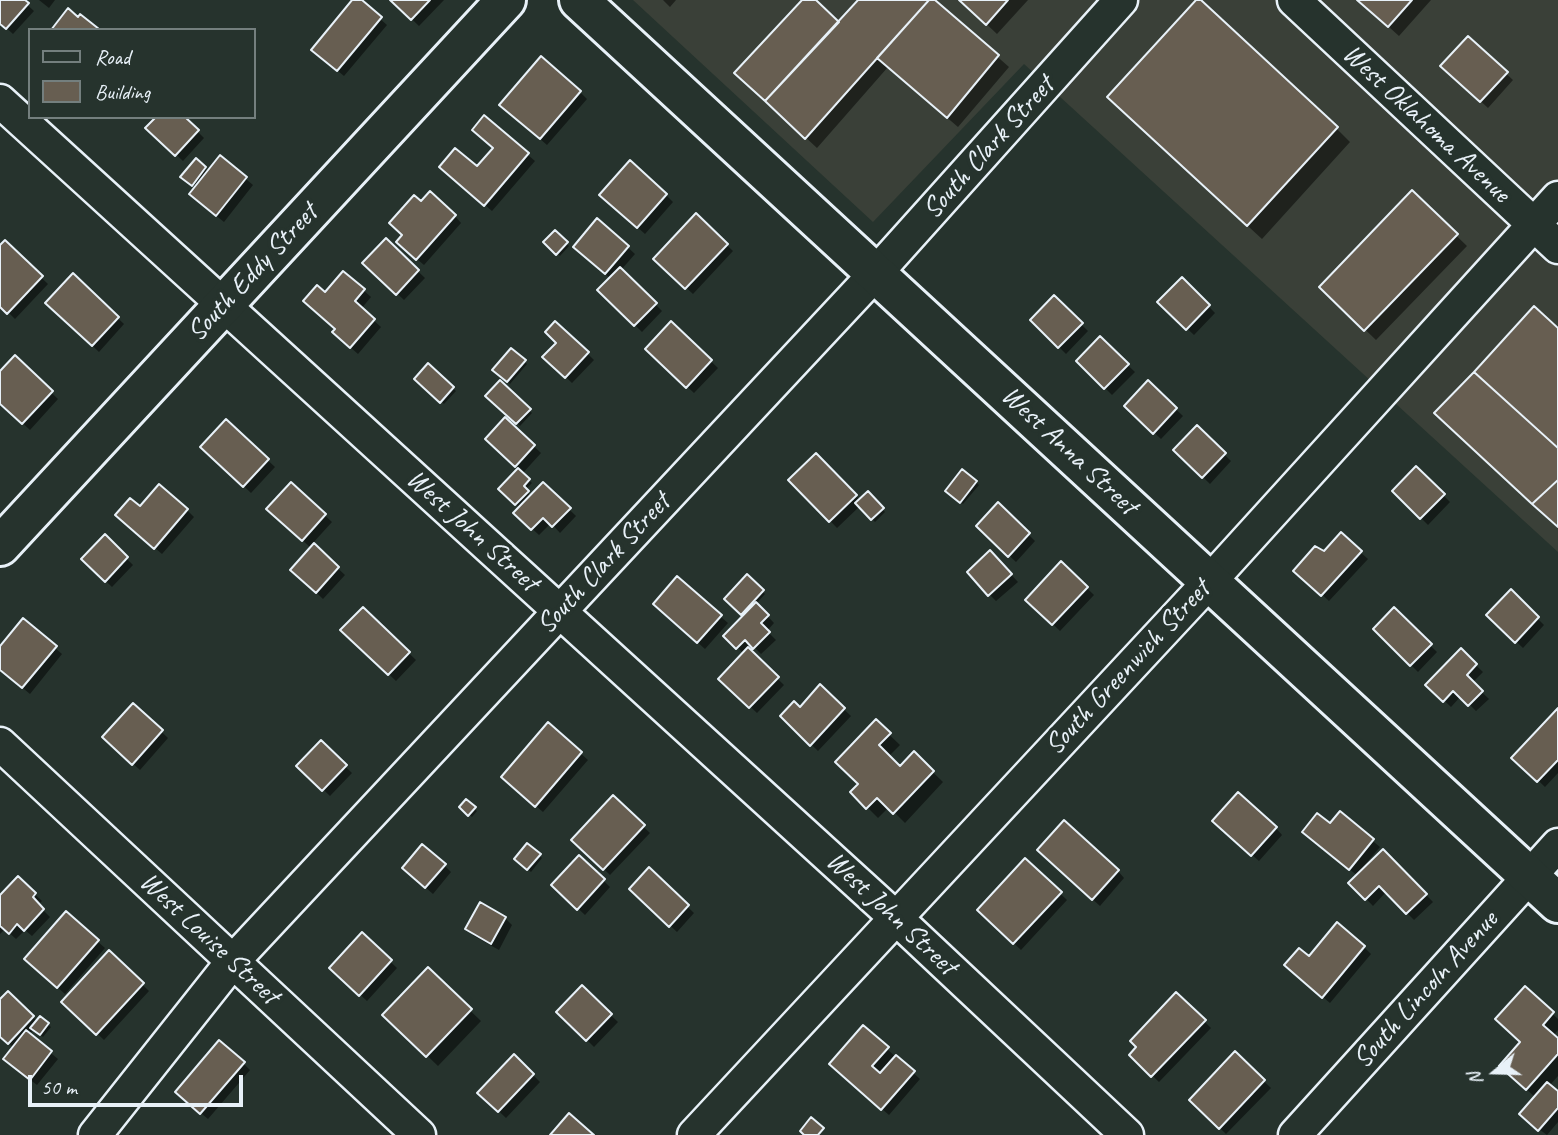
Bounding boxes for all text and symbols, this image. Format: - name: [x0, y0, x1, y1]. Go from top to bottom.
- legend: [28, 28, 256, 119]
- street label: West Oklahoma Avenue: [1335, 38, 1517, 210]
- text: Road: [95, 44, 130, 70]
- street label: South Clark Street: [916, 70, 1062, 226]
- text: Building: [95, 79, 150, 105]
- street label: South Eddy Street: [181, 197, 325, 349]
- street label: West Anna Street: [994, 379, 1144, 523]
- street label: West John Street: [399, 463, 545, 599]
- street label: South Clark Street: [530, 486, 678, 642]
- street label: South Greenwich Street: [1038, 574, 1218, 762]
- street label: West John Street: [819, 845, 963, 983]
- street label: West Louise Street: [132, 866, 286, 1012]
- street label: South Lincoln Avenue: [1346, 904, 1506, 1076]
- north arrow: [1460, 1037, 1530, 1107]
- scale bar: [32, 1062, 247, 1106]
- text: N: [1462, 1069, 1488, 1088]
- text: 50 m: [41, 1074, 77, 1100]

